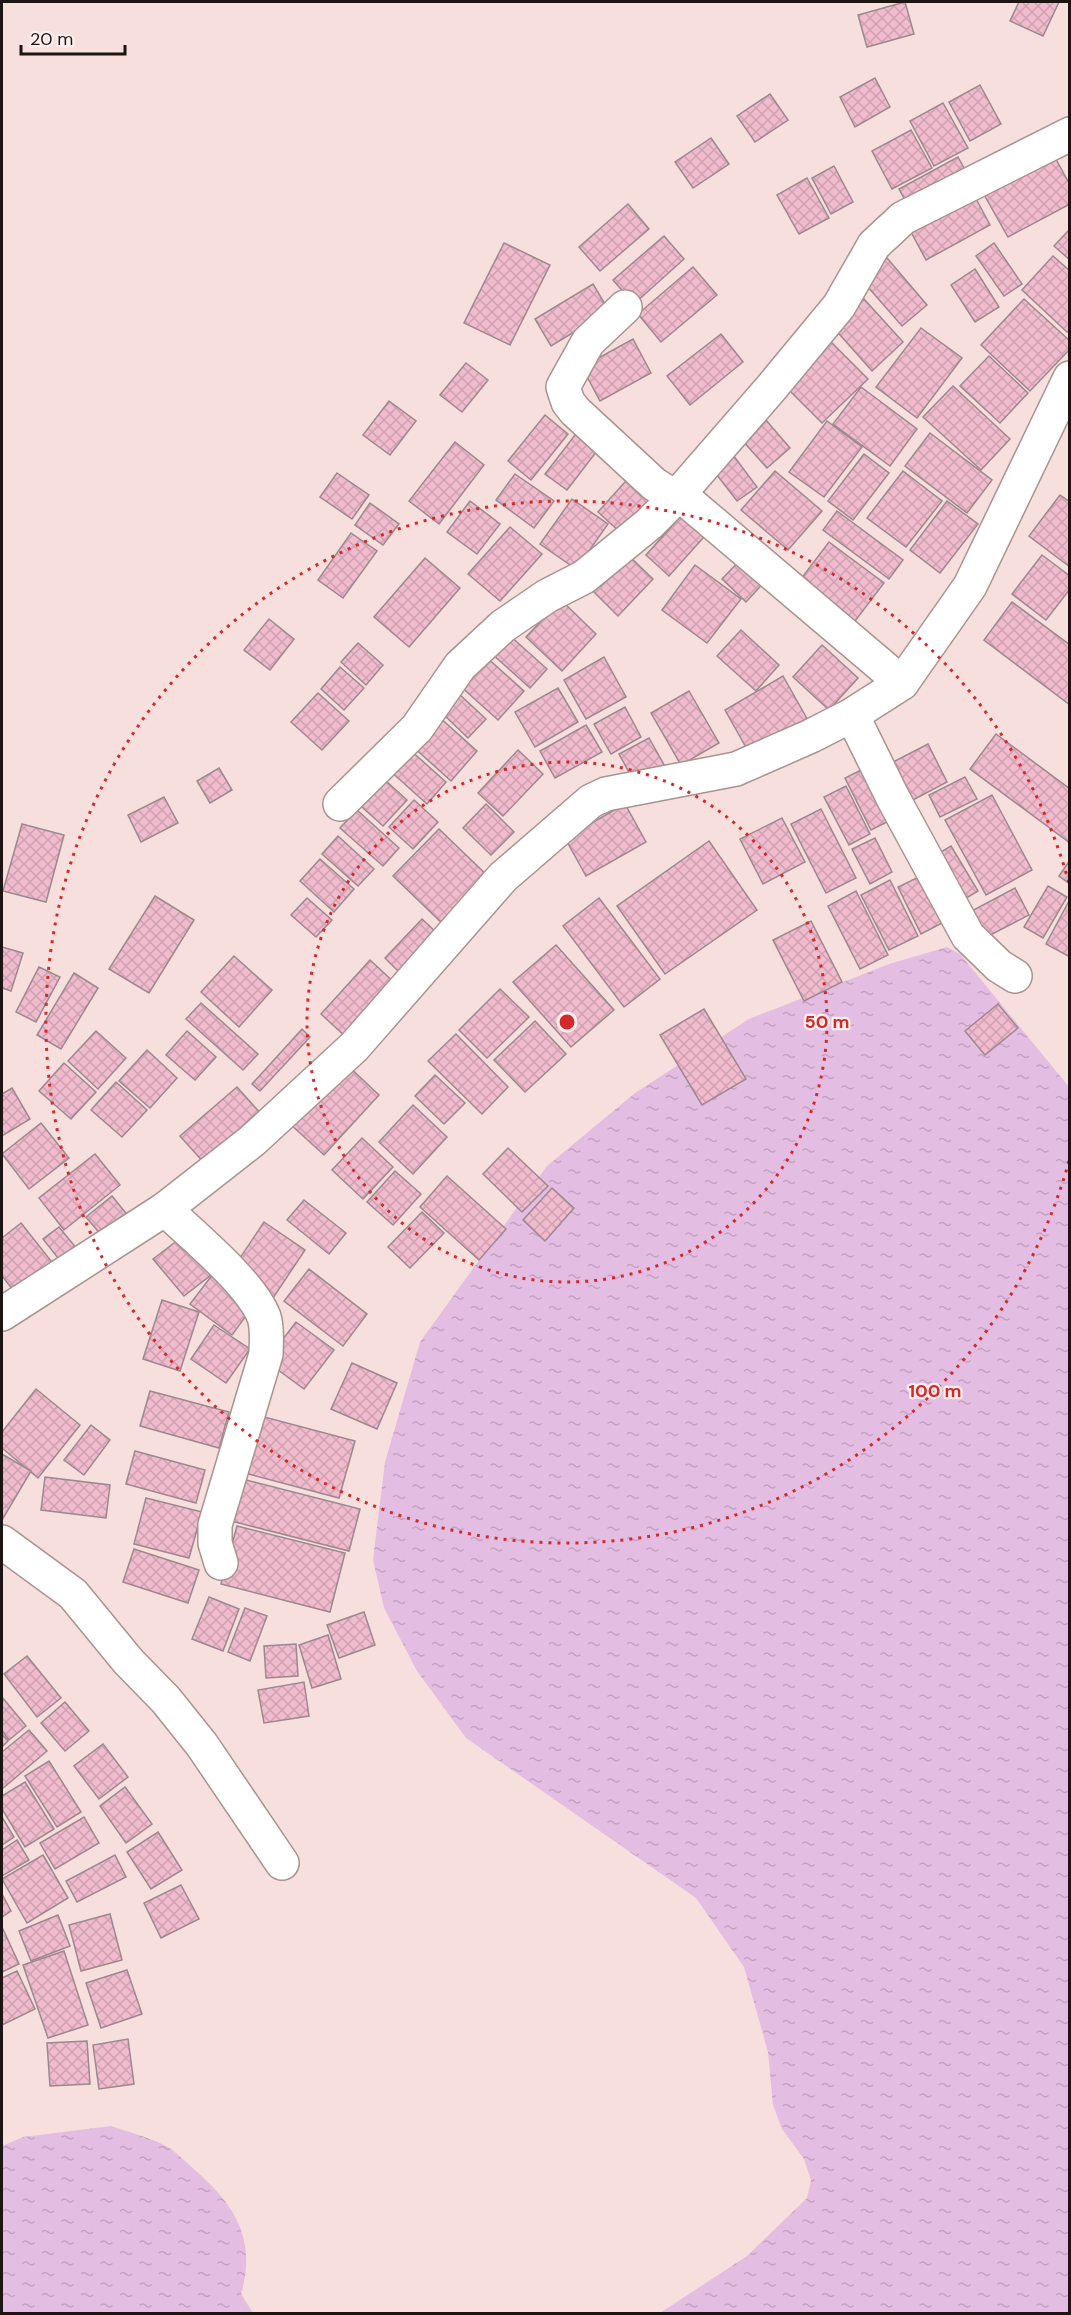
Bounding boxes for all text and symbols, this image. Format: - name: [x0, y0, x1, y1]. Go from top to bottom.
- scale bar: [21, 18, 124, 56]
- text: 20 m: [30, 27, 73, 51]
- text: 50 m: [804, 1010, 850, 1034]
- centre of rings: [557, 1012, 577, 1032]
- text: 100 m: [908, 1379, 962, 1403]

